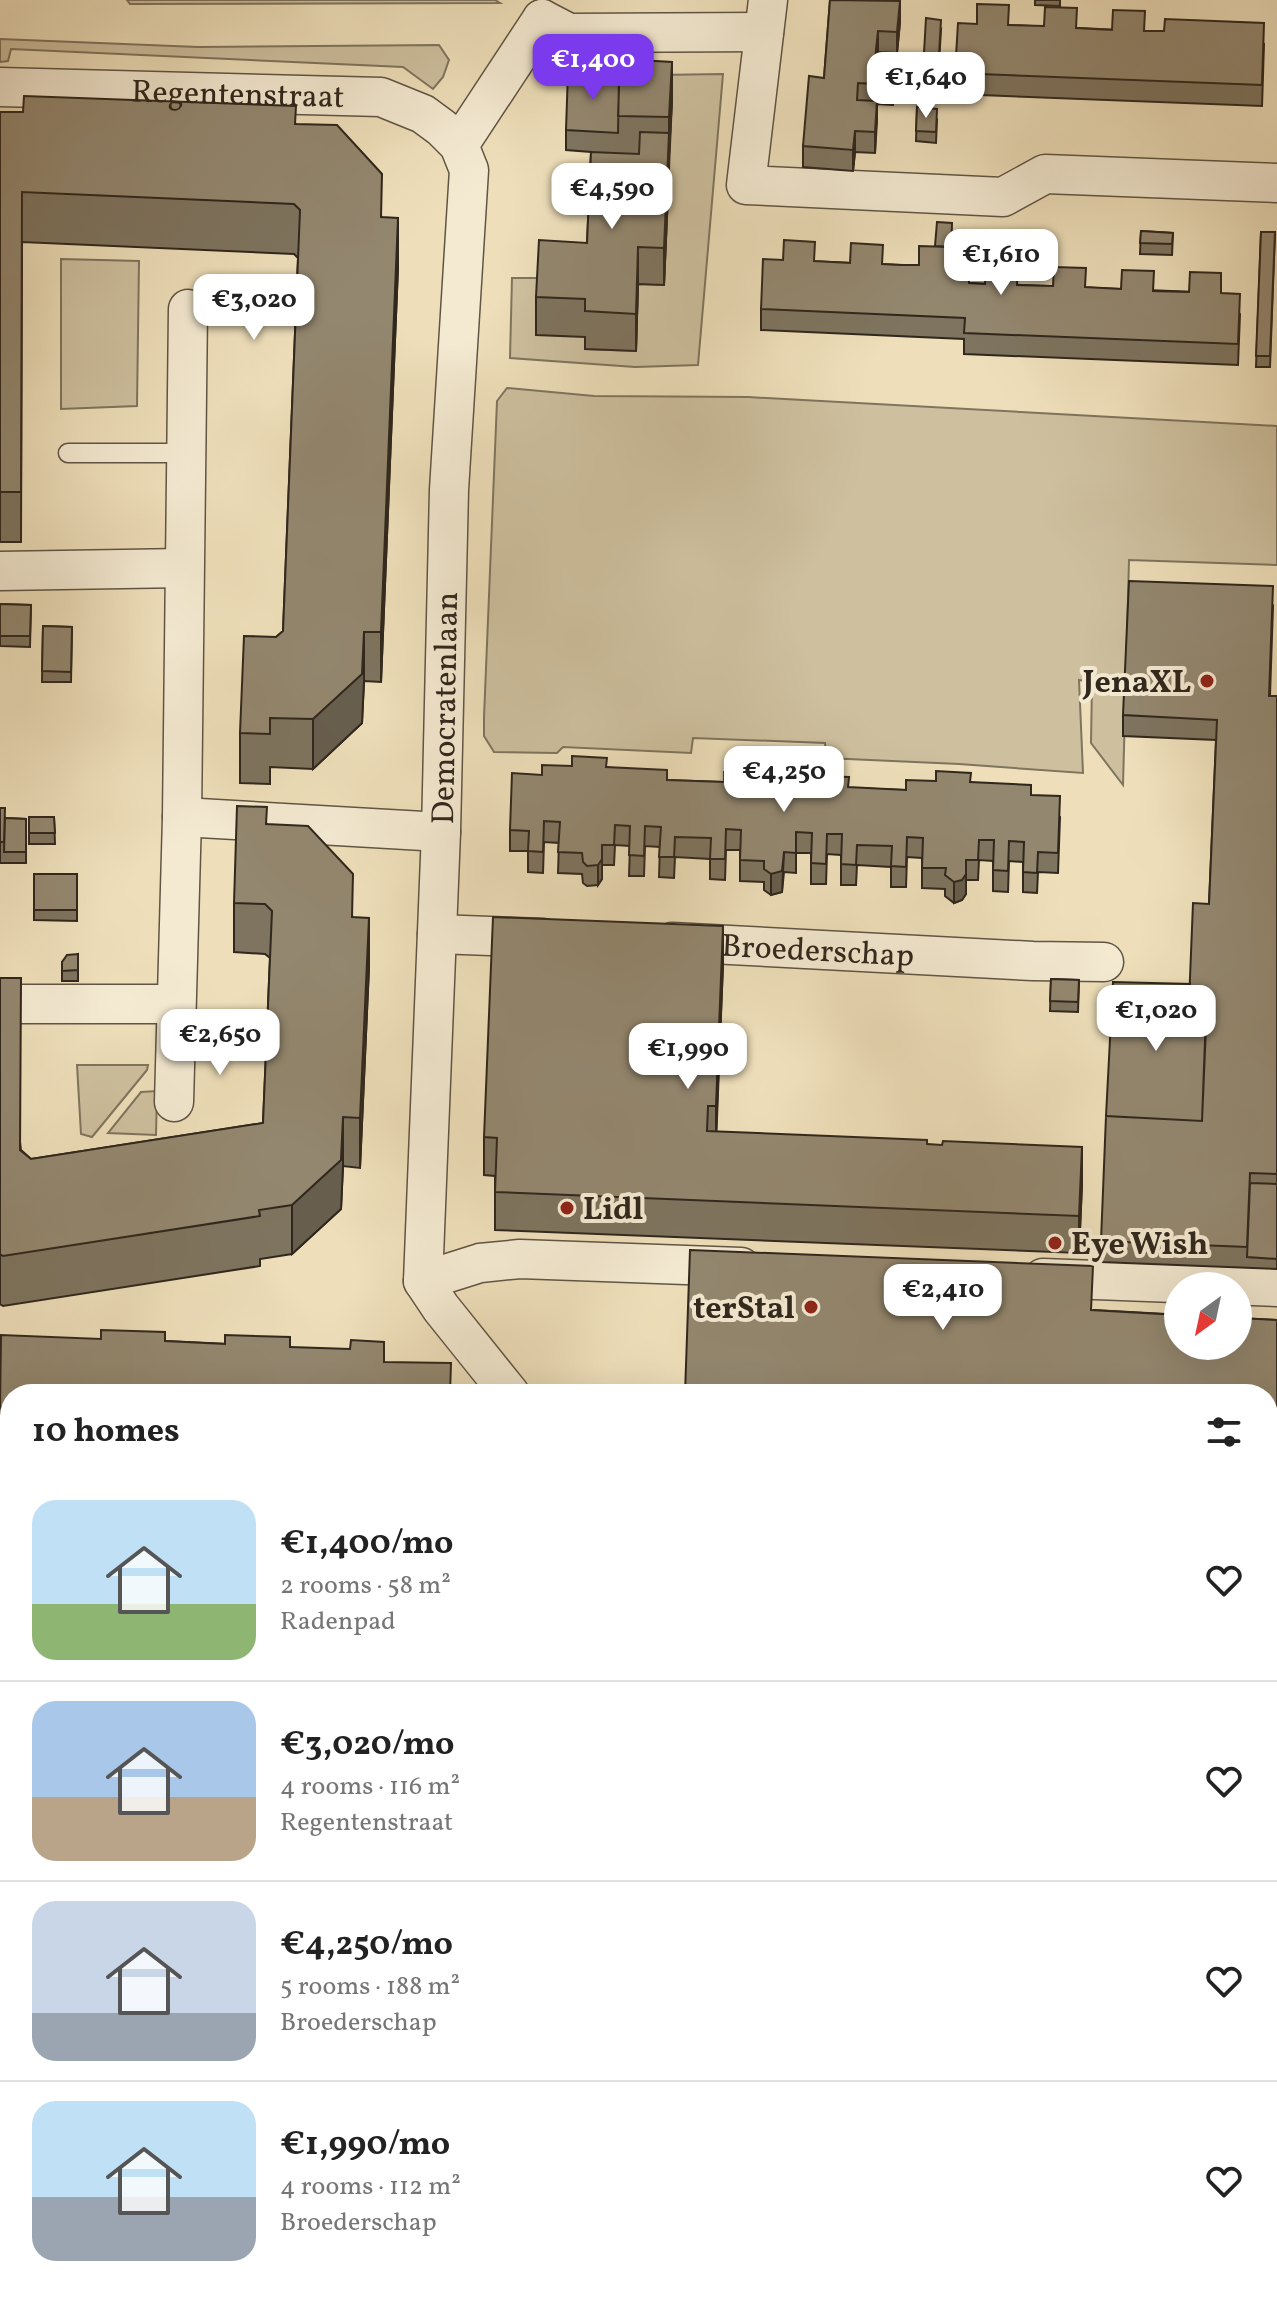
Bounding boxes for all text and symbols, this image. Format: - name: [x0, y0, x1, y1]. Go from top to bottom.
- pin: €1,400: [528, 34, 658, 102]
- text: €1,400: [551, 42, 635, 78]
- pin: €1,640: [861, 52, 991, 120]
- text: €1,640: [885, 60, 967, 96]
- street label: Regentenstraat: [131, 71, 345, 121]
- pin: €4,590: [547, 163, 677, 231]
- text: €4,590: [569, 171, 655, 207]
- pin: €1,610: [936, 229, 1066, 297]
- text: €1,610: [962, 237, 1040, 273]
- pin: €3,020: [189, 274, 319, 342]
- text: €3,020: [211, 282, 297, 318]
- street label: Democratenlaan: [423, 591, 471, 825]
- place label: JenaXL: [1082, 662, 1191, 706]
- marker: JenaXL: [1198, 672, 1216, 690]
- pin: €4,250: [719, 746, 849, 814]
- text: €4,250: [742, 754, 826, 790]
- street label: Broederschap: [720, 926, 915, 980]
- pin: €1,020: [1091, 985, 1221, 1053]
- text: €1,020: [1115, 993, 1197, 1029]
- pin: €2,650: [155, 1009, 285, 1077]
- text: €2,650: [179, 1017, 261, 1053]
- pin: €1,990: [623, 1023, 753, 1091]
- text: €1,990: [647, 1031, 729, 1067]
- place label: Lidl: [583, 1189, 644, 1233]
- marker: Lidl: [558, 1199, 576, 1217]
- place label: Eye Wish: [1071, 1224, 1208, 1268]
- marker: Eye Wish: [1046, 1234, 1064, 1252]
- pin: €2,410: [878, 1264, 1008, 1332]
- text: €2,410: [902, 1272, 984, 1308]
- north arrow: [1164, 1272, 1252, 1360]
- map controls: [1164, 1272, 1252, 1360]
- place label: terStal: [693, 1288, 795, 1332]
- marker: terStal: [802, 1298, 820, 1316]
- text: 10 homes: [32, 1409, 180, 1456]
- icon: filters: [1202, 1410, 1246, 1454]
- text: €1,400/mo: [280, 1521, 453, 1568]
- icon: home: [96, 1532, 192, 1628]
- icon: heart: [1202, 1558, 1246, 1602]
- text: 2 rooms · 58 m²: [280, 1568, 451, 1604]
- text: Radenpad: [280, 1604, 396, 1640]
- text: €3,020/mo: [280, 1722, 454, 1769]
- icon: home: [96, 1733, 192, 1829]
- icon: heart: [1202, 1759, 1246, 1803]
- text: 4 rooms · 116 m²: [280, 1769, 460, 1805]
- text: Regentenstraat: [280, 1805, 453, 1841]
- text: €4,250/mo: [280, 1922, 453, 1969]
- icon: home: [96, 1933, 192, 2029]
- icon: heart: [1202, 1959, 1246, 2003]
- text: 5 rooms · 188 m²: [280, 1969, 460, 2005]
- text: Broederschap: [280, 2005, 437, 2041]
- text: €1,990/mo: [280, 2122, 450, 2169]
- icon: home: [96, 2133, 192, 2229]
- icon: heart: [1202, 2159, 1246, 2203]
- text: 4 rooms · 112 m²: [280, 2169, 461, 2205]
- text: Broederschap: [280, 2205, 437, 2241]

